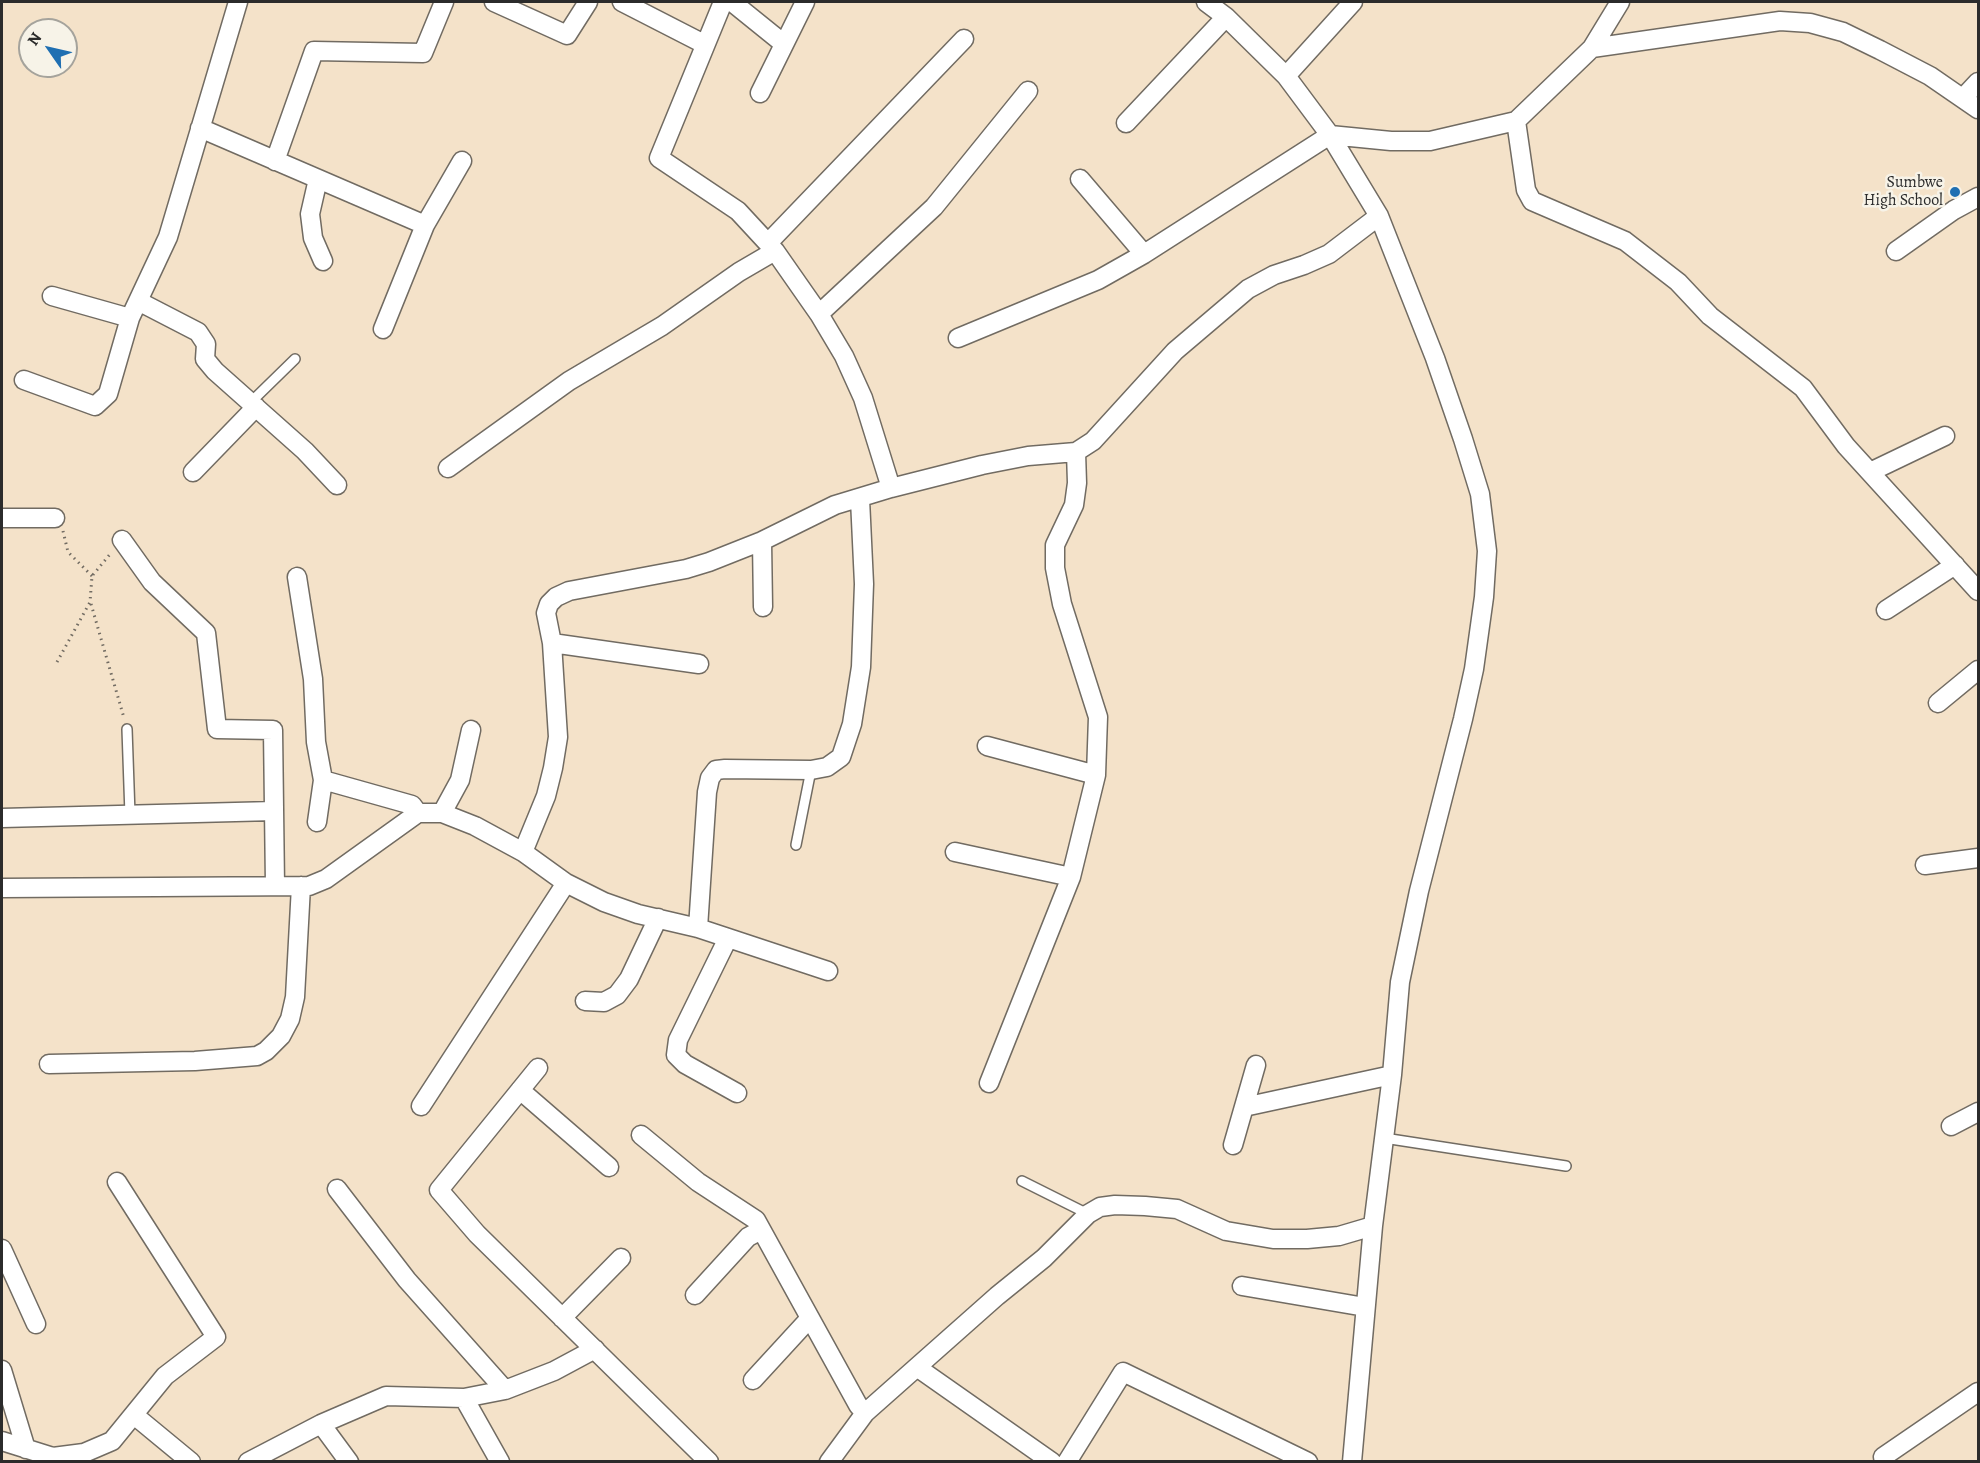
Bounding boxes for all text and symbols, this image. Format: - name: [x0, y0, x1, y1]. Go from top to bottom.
- north arrow: [18, 18, 78, 78]
- text: N: [22, 28, 47, 50]
- place label: Sumbwe High School: [1864, 173, 1943, 211]
- marker: Sumbwe High School: [1948, 185, 1962, 199]

